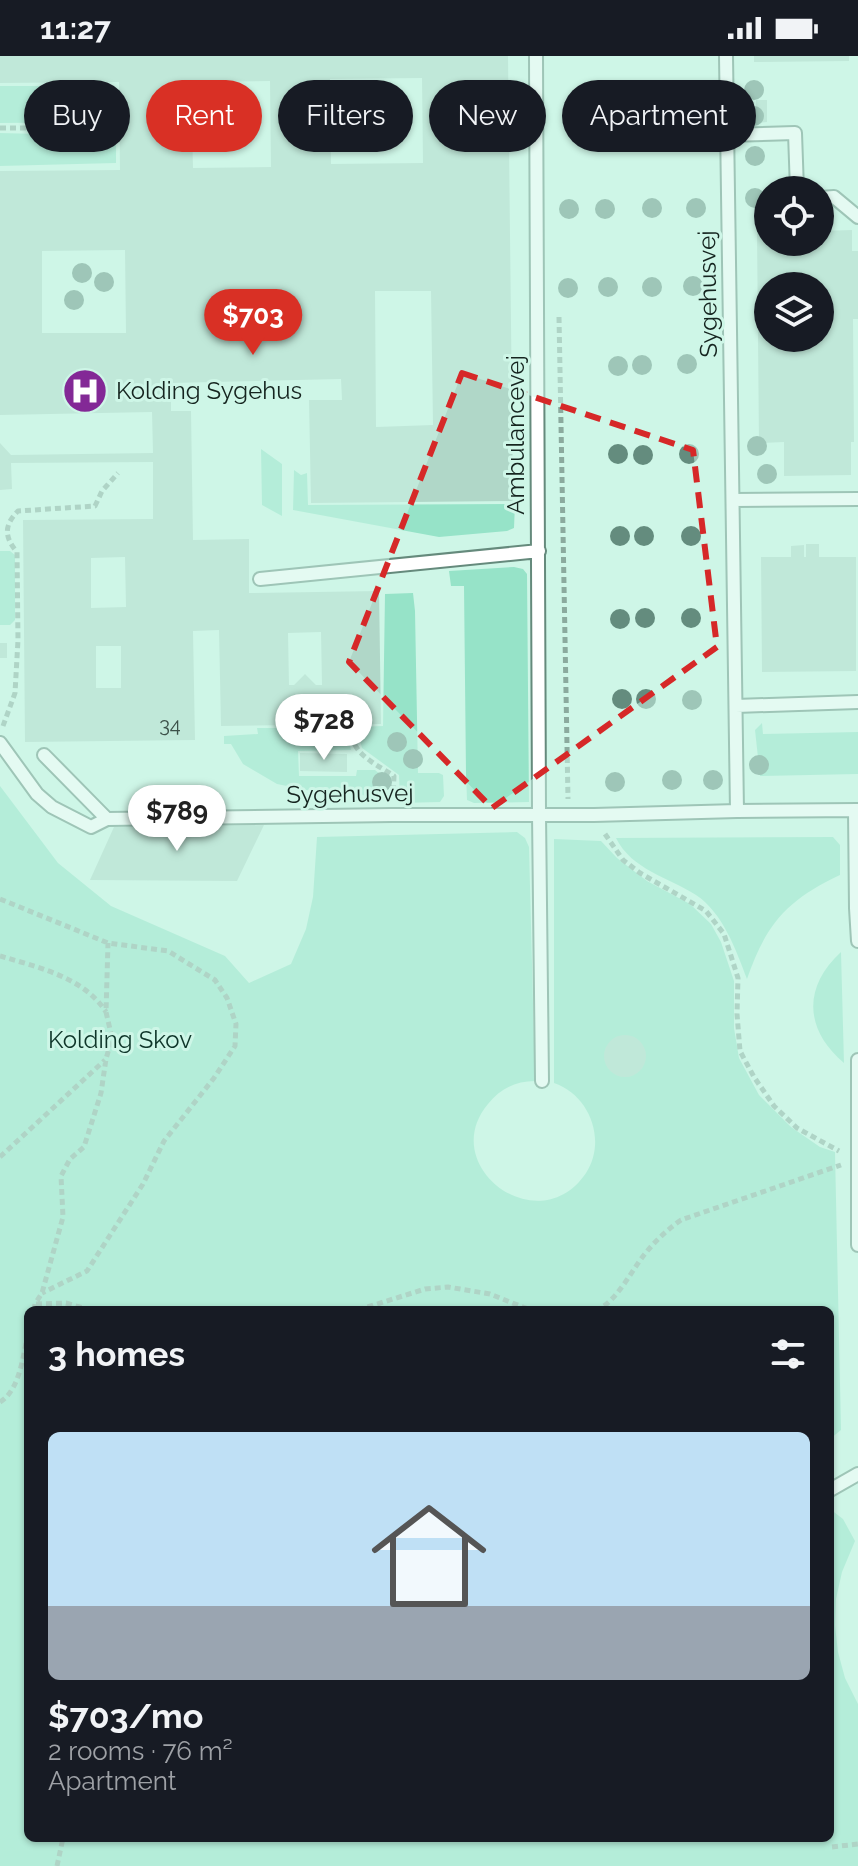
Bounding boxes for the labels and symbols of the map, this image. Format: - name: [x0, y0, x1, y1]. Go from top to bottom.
- street label: Sygehusvej: [692, 230, 723, 358]
- pin: $703: [206, 289, 300, 357]
- street label: Ambulancevej: [501, 355, 530, 515]
- hospital icon: Kolding Sygehus: [61, 367, 109, 415]
- place label: Kolding Sygehus: [116, 376, 302, 405]
- pin: $728: [277, 694, 371, 762]
- house number: 34: [159, 713, 181, 737]
- street label: Sygehusvej: [286, 778, 414, 809]
- pin: $789: [130, 785, 224, 853]
- park label: Kolding Skov: [48, 1025, 192, 1054]

